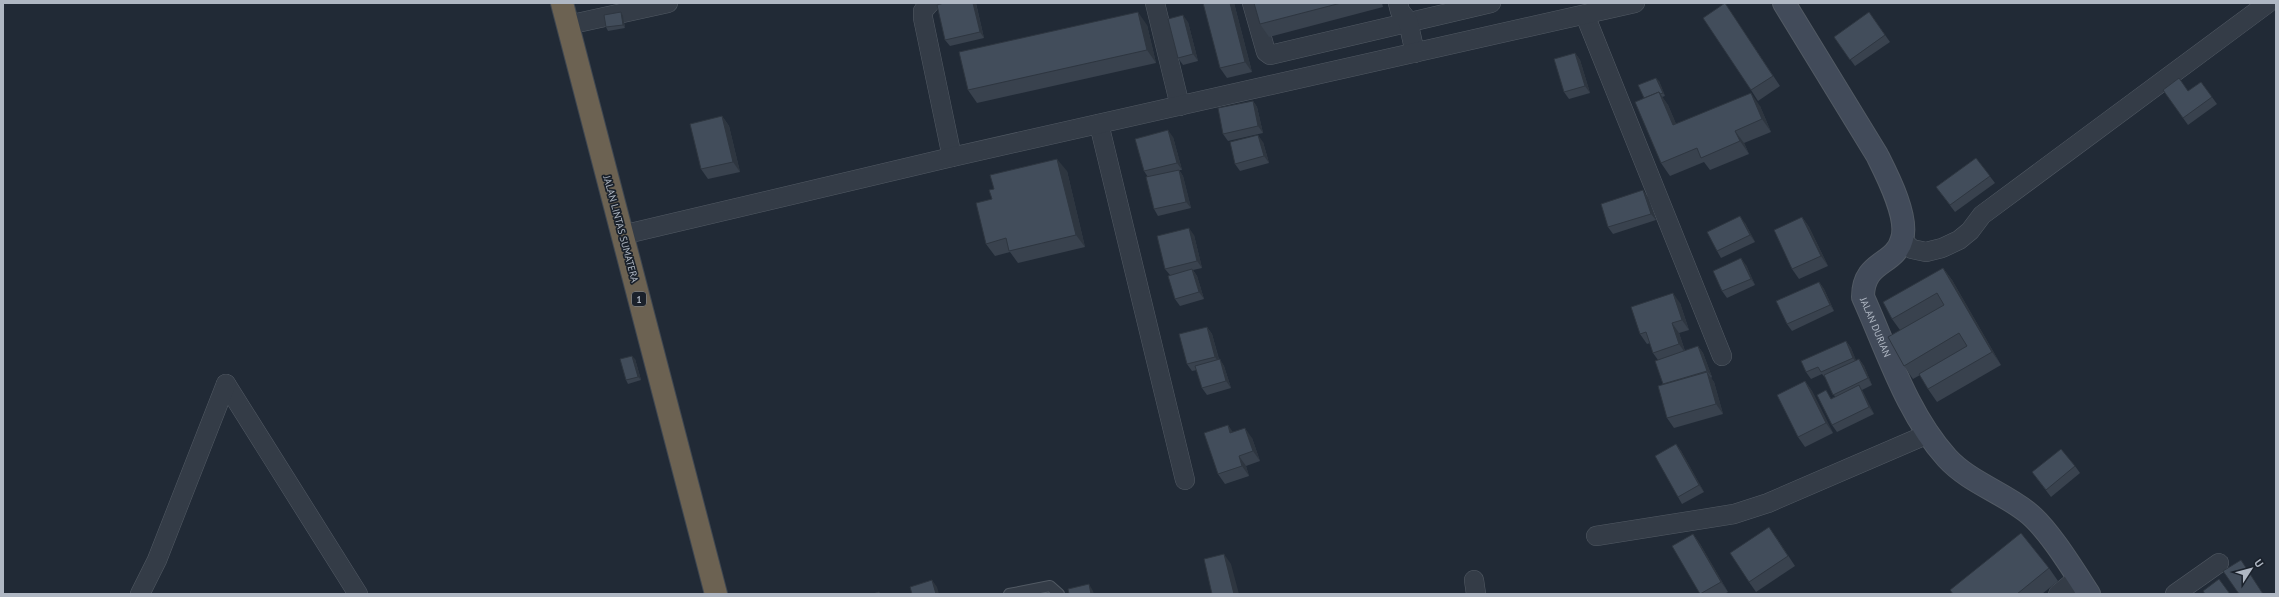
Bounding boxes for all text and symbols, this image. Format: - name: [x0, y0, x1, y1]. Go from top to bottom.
- street label: JALAN LINTAS SUMATERA: [600, 173, 642, 284]
- road number: 1: [632, 292, 646, 306]
- street label: JALAN DURIAN: [1857, 294, 1894, 359]
- north arrow: [2231, 549, 2271, 589]
- text: U: [2251, 556, 2267, 570]

